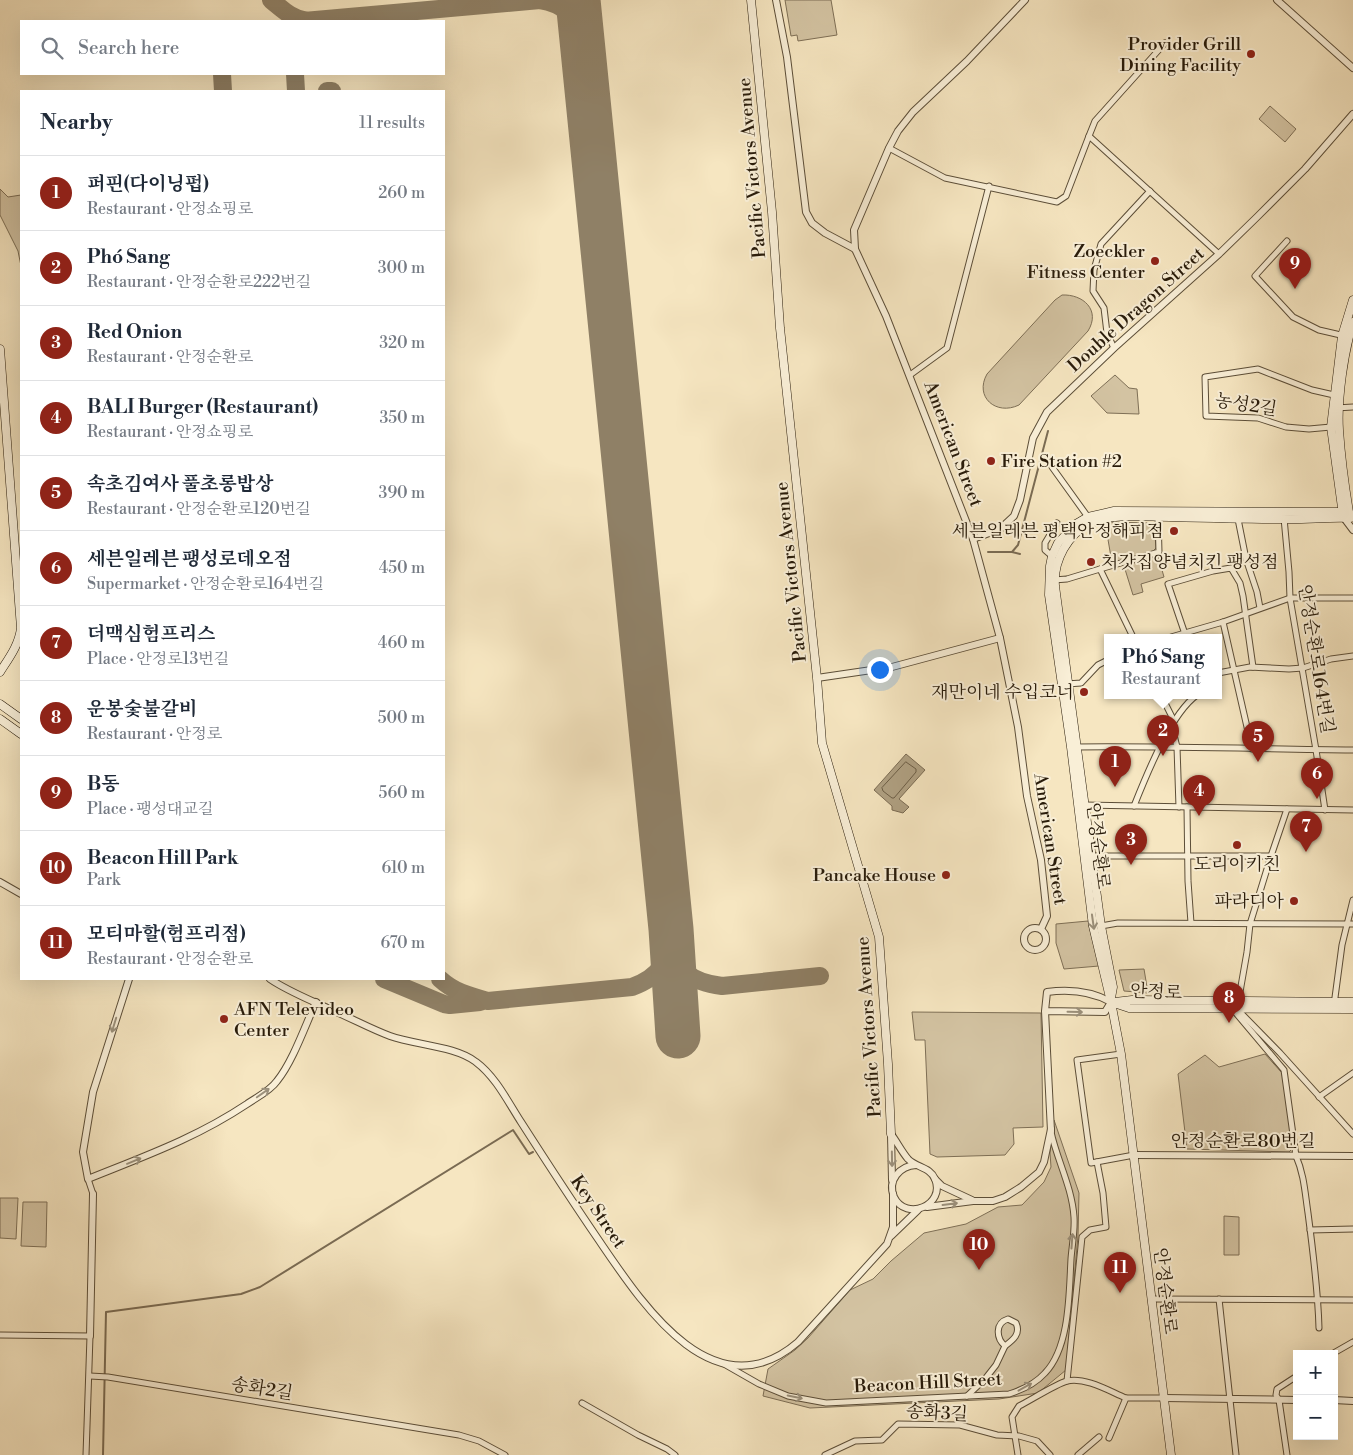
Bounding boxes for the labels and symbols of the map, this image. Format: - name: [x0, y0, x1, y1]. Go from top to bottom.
- place label: Provider Grill Dining Facility: [1120, 33, 1242, 77]
- marker: Provider Grill Dining Facility: [1245, 48, 1257, 60]
- street label: Pacific Victors Avenue: [733, 77, 771, 259]
- place label: Zoeckler Fitness Center: [1027, 240, 1145, 284]
- street label: Double Dragon Street: [1063, 242, 1210, 378]
- pin: 9: [1279, 248, 1311, 289]
- marker: Zoeckler Fitness Center: [1149, 255, 1161, 267]
- street label: American Street: [918, 377, 988, 511]
- street label: 농성2길: [1213, 389, 1279, 421]
- place label: Fire Station #2: [1001, 450, 1122, 473]
- marker: Fire Station #2: [985, 455, 997, 467]
- street label: Pacific Victors Avenue: [770, 481, 812, 663]
- place label: 세븐일레븐 평택안정해피점: [952, 520, 1164, 543]
- marker: 세븐일레븐 평택안정해피점: [1168, 525, 1180, 537]
- place label: 처갓집양념치킨 팽성점: [1101, 551, 1279, 574]
- marker: 처갓집양념치킨 팽성점: [1085, 556, 1097, 568]
- street label: 안정순환로164번길: [1293, 583, 1339, 735]
- your location: [867, 657, 893, 683]
- place label: 재만이네 수입코너: [931, 681, 1074, 704]
- marker: 재만이네 수입코너: [1078, 686, 1090, 698]
- pin: 2: [1147, 715, 1179, 756]
- pin: 5: [1242, 721, 1274, 762]
- pin: 1: [1099, 746, 1131, 787]
- pin: 6: [1301, 758, 1333, 799]
- street label: American Street: [1028, 771, 1072, 907]
- pin: 4: [1183, 775, 1215, 816]
- street label: 안정순환로: [1081, 801, 1115, 891]
- pin: 7: [1290, 811, 1322, 852]
- pin: 3: [1115, 824, 1147, 865]
- marker: 도리이키친: [1231, 839, 1243, 851]
- place label: 도리이키친: [1194, 853, 1280, 876]
- place label: Pancake House: [813, 864, 936, 887]
- marker: Pancake House: [940, 869, 952, 881]
- place label: 파라디아: [1214, 890, 1285, 913]
- marker: 파라디아: [1288, 895, 1300, 907]
- one-way arrow: [1088, 913, 1098, 929]
- street label: Pacific Victors Avenue: [851, 936, 887, 1118]
- street label: 안정로: [1129, 979, 1183, 1005]
- pin: 8: [1213, 982, 1245, 1023]
- place label: AFN Televideo Center: [233, 998, 354, 1042]
- one-way arrow: [1067, 1007, 1083, 1017]
- marker: AFN Televideo Center: [218, 1013, 230, 1025]
- one-way arrow: [109, 1017, 119, 1033]
- one-way arrow: [256, 1088, 270, 1098]
- street label: 안정순환로80번길: [1171, 1130, 1315, 1153]
- one-way arrow: [887, 1150, 896, 1166]
- one-way arrow: [126, 1156, 141, 1165]
- street label: Key Street: [565, 1171, 631, 1254]
- one-way arrow: [941, 1199, 957, 1209]
- pin: 10: [963, 1229, 995, 1270]
- one-way arrow: [1068, 1233, 1077, 1249]
- street label: 안정순환로: [1148, 1246, 1182, 1336]
- pin: 11: [1104, 1252, 1136, 1293]
- street label: Beacon Hill Street: [852, 1368, 1003, 1398]
- street label: 송화2길: [229, 1373, 295, 1405]
- one-way arrow: [1017, 1382, 1032, 1392]
- one-way arrow: [786, 1393, 802, 1402]
- street label: 송화3길: [905, 1400, 969, 1426]

